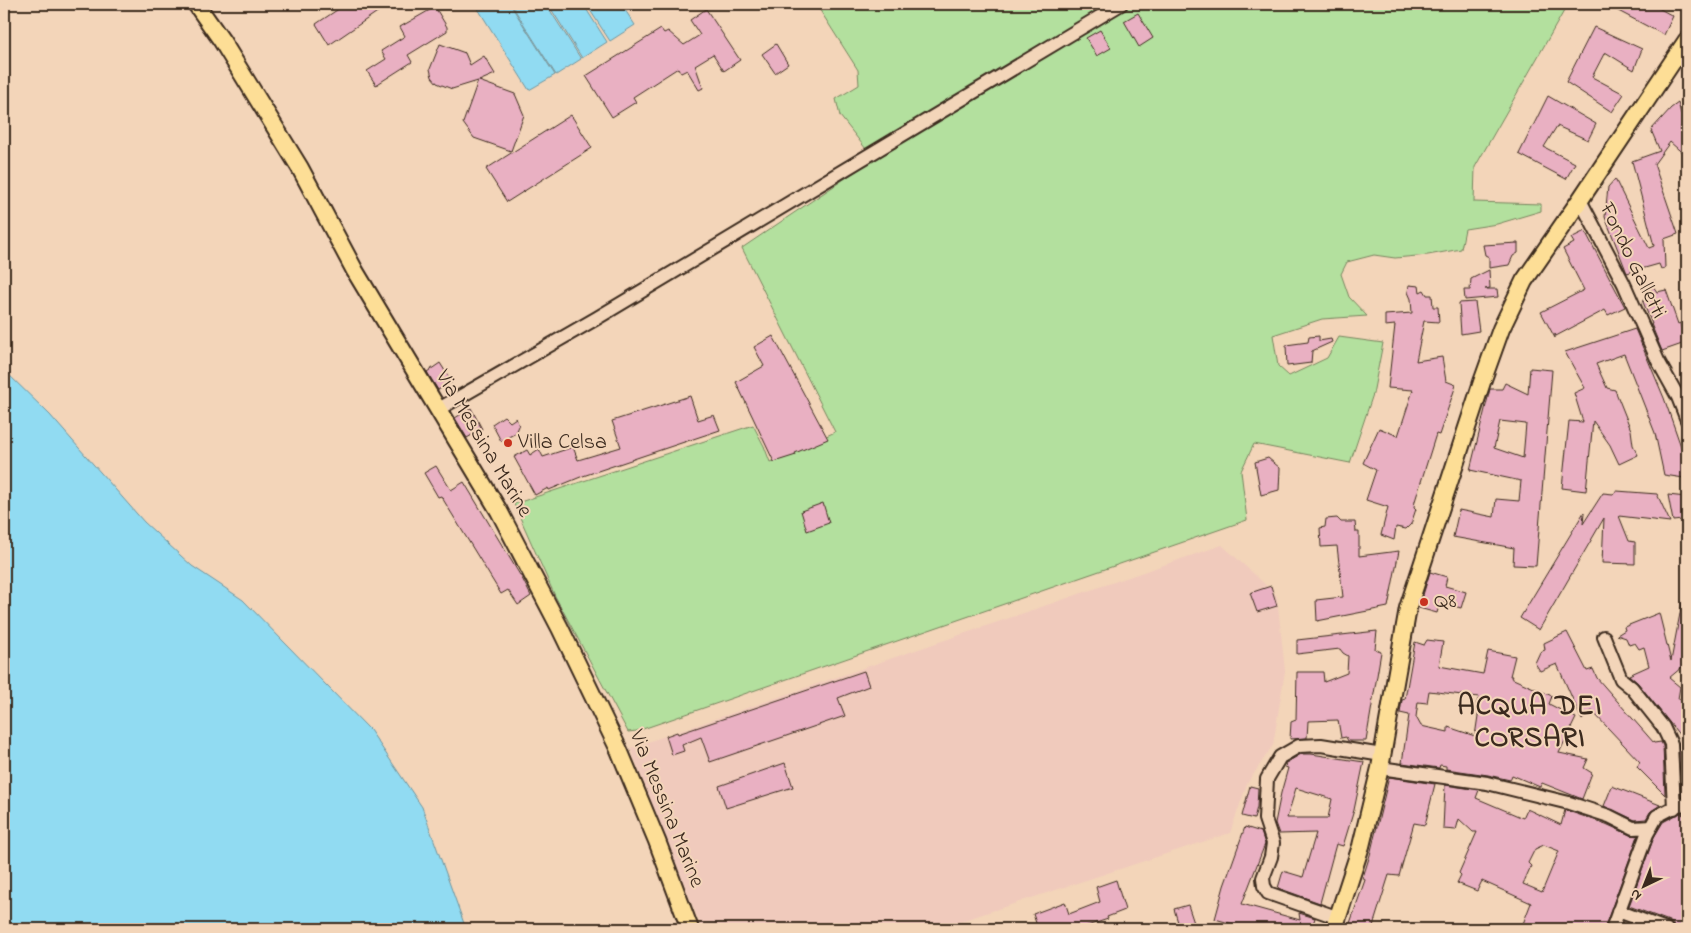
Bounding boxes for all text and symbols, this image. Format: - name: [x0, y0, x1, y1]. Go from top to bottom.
- street label: Fondo Galletti: [1590, 197, 1674, 324]
- street label: Via Messina Marine: [426, 363, 540, 524]
- place label: Villa Celsa: [517, 427, 607, 459]
- marker: Villa Celsa: [502, 437, 514, 449]
- place label: Q8: [1434, 586, 1456, 618]
- marker: Q8: [1418, 596, 1430, 608]
- district label: ACQUA DEI CORSARI: [1458, 687, 1602, 760]
- street label: Via Messina Marine: [619, 725, 712, 893]
- north arrow: [1618, 860, 1668, 910]
- text: N: [1626, 884, 1647, 905]

